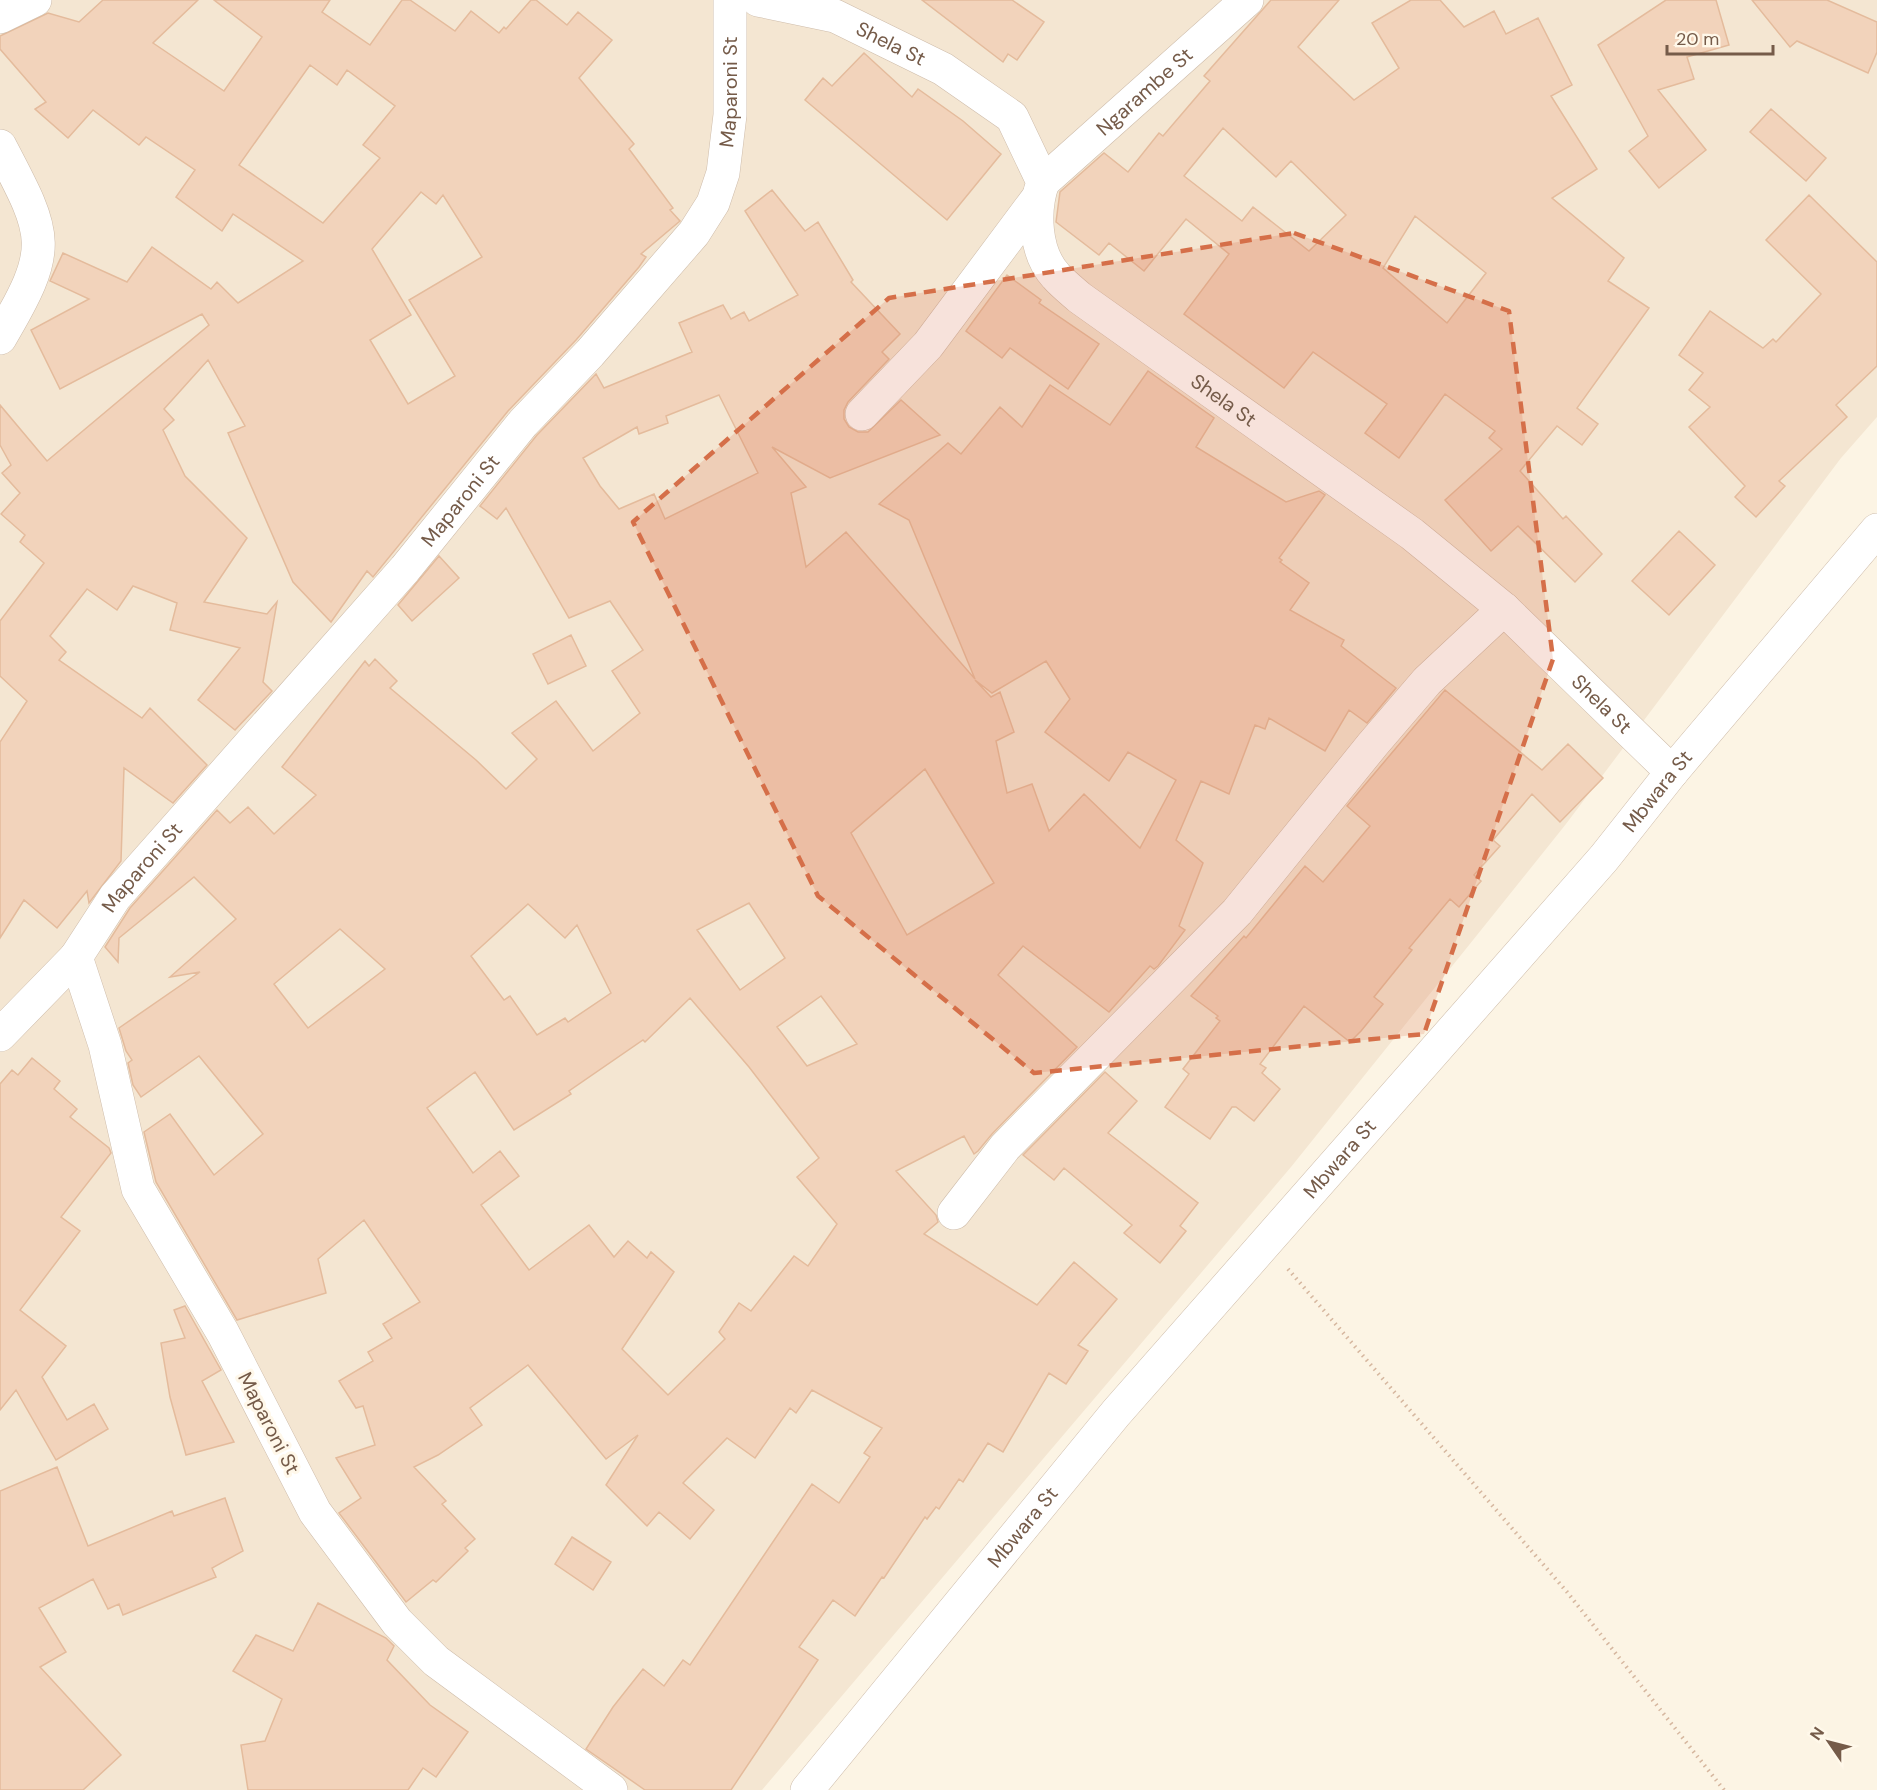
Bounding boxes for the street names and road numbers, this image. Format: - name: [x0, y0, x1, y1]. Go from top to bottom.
- street label: Shela St: [852, 15, 930, 72]
- street label: Maparoni St: [713, 36, 743, 149]
- street label: Ngarambe St: [1091, 41, 1198, 141]
- street label: Shela St: [1186, 368, 1262, 432]
- street label: Maparoni St: [415, 449, 505, 552]
- street label: Shela St: [1566, 669, 1638, 739]
- street label: Mbwara St: [1616, 745, 1698, 837]
- street label: Maparoni St: [96, 817, 188, 917]
- street label: Mbwara St: [1297, 1113, 1382, 1204]
- street label: Maparoni St: [232, 1368, 306, 1478]
- street label: Mbwara St: [981, 1481, 1064, 1573]

